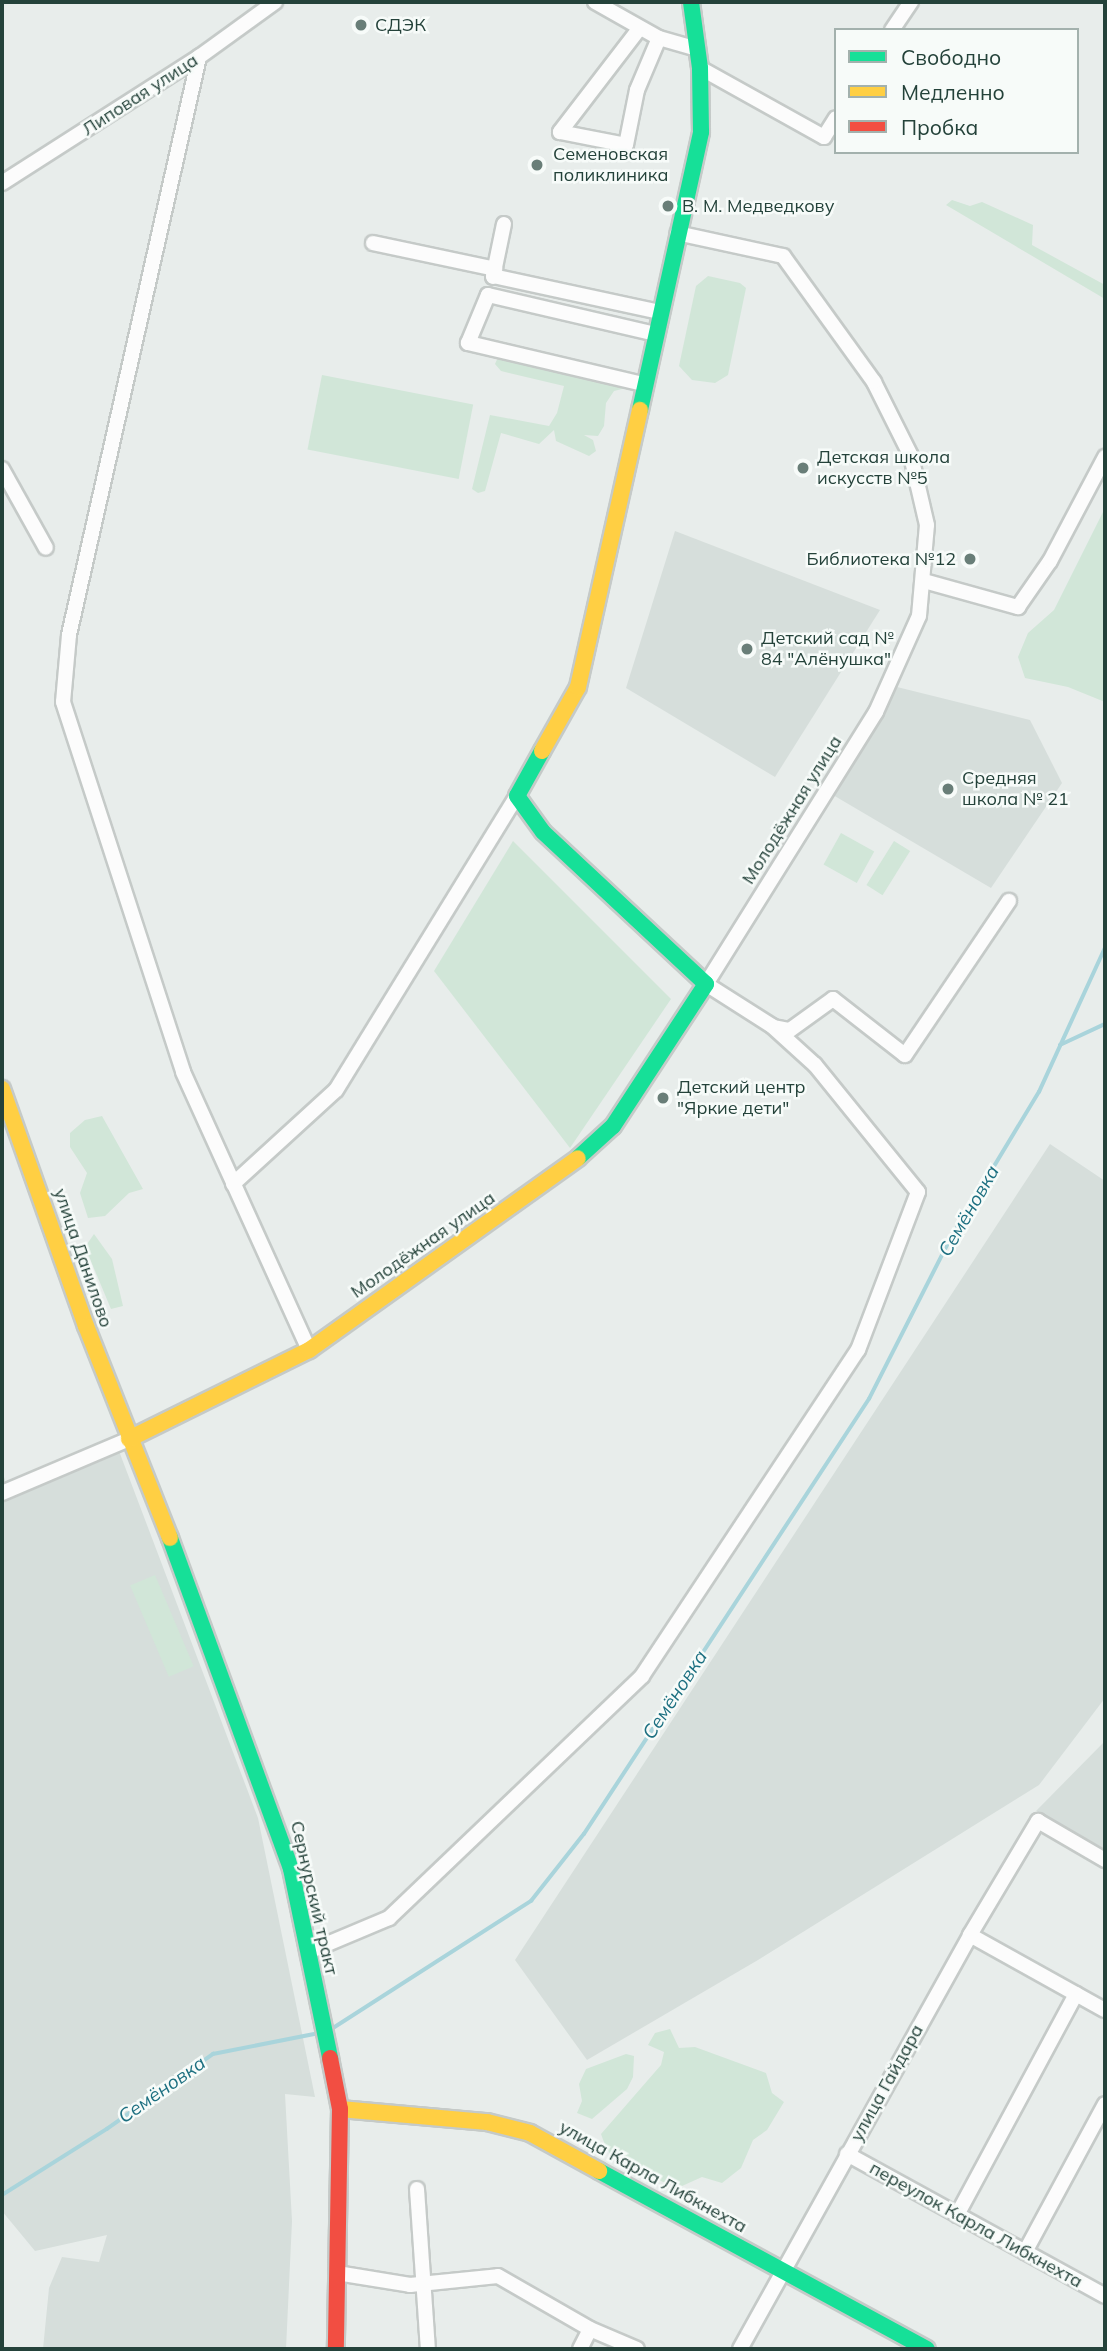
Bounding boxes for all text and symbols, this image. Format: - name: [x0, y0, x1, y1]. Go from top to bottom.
- place label: СДЭК: [375, 14, 426, 36]
- marker: СДЭК: [353, 17, 369, 33]
- legend: [834, 28, 1079, 154]
- text: Свободно: [901, 44, 1001, 70]
- street label: Липовая улица: [78, 50, 202, 140]
- text: Медленно: [901, 79, 1005, 105]
- text: Пробка: [901, 114, 978, 140]
- place label: Семеновская поликлиника: [553, 144, 668, 186]
- marker: Семеновская поликлиника: [527, 155, 547, 175]
- place label: В. М. Медведкову: [682, 195, 834, 217]
- marker: В. М. Медведкову: [660, 198, 676, 214]
- place label: Детская школа искусств №5: [817, 447, 950, 490]
- marker: Детская школа искусств №5: [795, 460, 811, 476]
- place label: Библиотека №12: [806, 548, 956, 570]
- marker: Библиотека №12: [962, 551, 978, 567]
- place label: Детский сад № 84 "Алёнушка": [761, 628, 894, 670]
- marker: Детский сад № 84 "Алёнушка": [739, 641, 755, 657]
- street label: Молодёжная улица: [738, 732, 846, 888]
- place label: Средняя школа № 21: [962, 768, 1069, 810]
- marker: Средняя школа № 21: [940, 781, 956, 797]
- place label: Детский центр "Яркие дети": [677, 1077, 805, 1120]
- marker: Детский центр "Яркие дети": [655, 1090, 671, 1106]
- water label: Семёновка: [934, 1161, 1004, 1261]
- street label: улица Данилово: [49, 1186, 117, 1330]
- street label: Молодёжная улица: [347, 1187, 499, 1303]
- water label: Семёновка: [638, 1646, 712, 1744]
- street label: Сернурский тракт: [286, 1819, 342, 1977]
- street label: улица Гайдара: [846, 2021, 928, 2145]
- water label: Семёновка: [114, 2052, 210, 2128]
- street label: улица Карла Либкнехта: [555, 2116, 751, 2238]
- street label: переулок Карла Либкнехта: [866, 2157, 1086, 2293]

